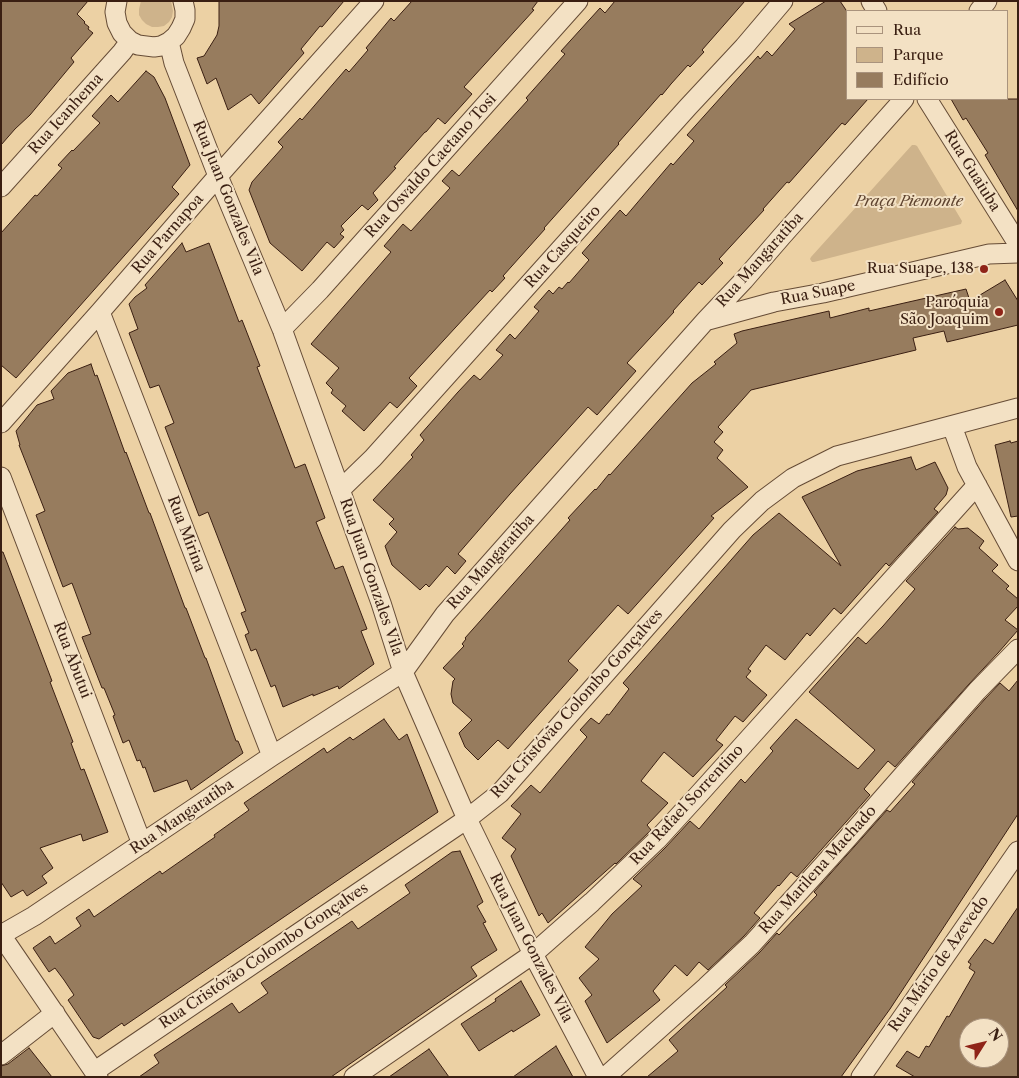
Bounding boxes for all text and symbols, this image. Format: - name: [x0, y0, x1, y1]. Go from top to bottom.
- legend: [846, 10, 1009, 100]
- text: Rua: [893, 20, 921, 39]
- text: Parque: [893, 45, 943, 64]
- street label: Rua Icanhema: [25, 70, 107, 158]
- text: Edifício: [893, 70, 949, 89]
- street label: Rua Osvaldo Caetano Tosi: [362, 90, 500, 242]
- street label: Rua Juan Gonzales Vila: [189, 118, 267, 278]
- street label: Rua Guaiuba: [940, 127, 1004, 215]
- street label: Rua Parnapoa: [129, 190, 207, 278]
- park label: Praça Piemonte: [855, 193, 963, 211]
- street label: Rua Casqueiro: [521, 202, 605, 292]
- street label: Rua Mangaratiba: [713, 209, 807, 311]
- place label: Rua Suape, 138: [867, 260, 974, 278]
- marker: Rua Suape, 138: [978, 263, 990, 275]
- street label: Rua Suape: [779, 277, 857, 309]
- place label: Paróquia São Joaquim: [900, 294, 989, 329]
- marker: Paróquia São Joaquim: [993, 306, 1005, 318]
- street label: Rua Mirina: [163, 493, 209, 575]
- street label: Rua Juan Gonzales Vila: [336, 496, 406, 658]
- street label: Rua Mangaratiba: [444, 511, 538, 613]
- street label: Rua Cristóvão Colombo Gonçalves: [487, 606, 667, 802]
- street label: Rua Abutui: [49, 619, 95, 701]
- street label: Rua Rafael Sorrentino: [627, 741, 747, 869]
- street label: Rua Mangaratiba: [127, 776, 237, 858]
- street label: Rua Marilena Machado: [756, 802, 880, 938]
- street label: Rua Juan Gonzales Vila: [485, 870, 577, 1026]
- street label: Rua Cristóvão Colombo Gonçalves: [156, 879, 372, 1033]
- street label: Rua Mário de Azevedo: [885, 892, 993, 1036]
- north arrow: [959, 1018, 1009, 1068]
- text: N: [984, 1025, 1006, 1045]

